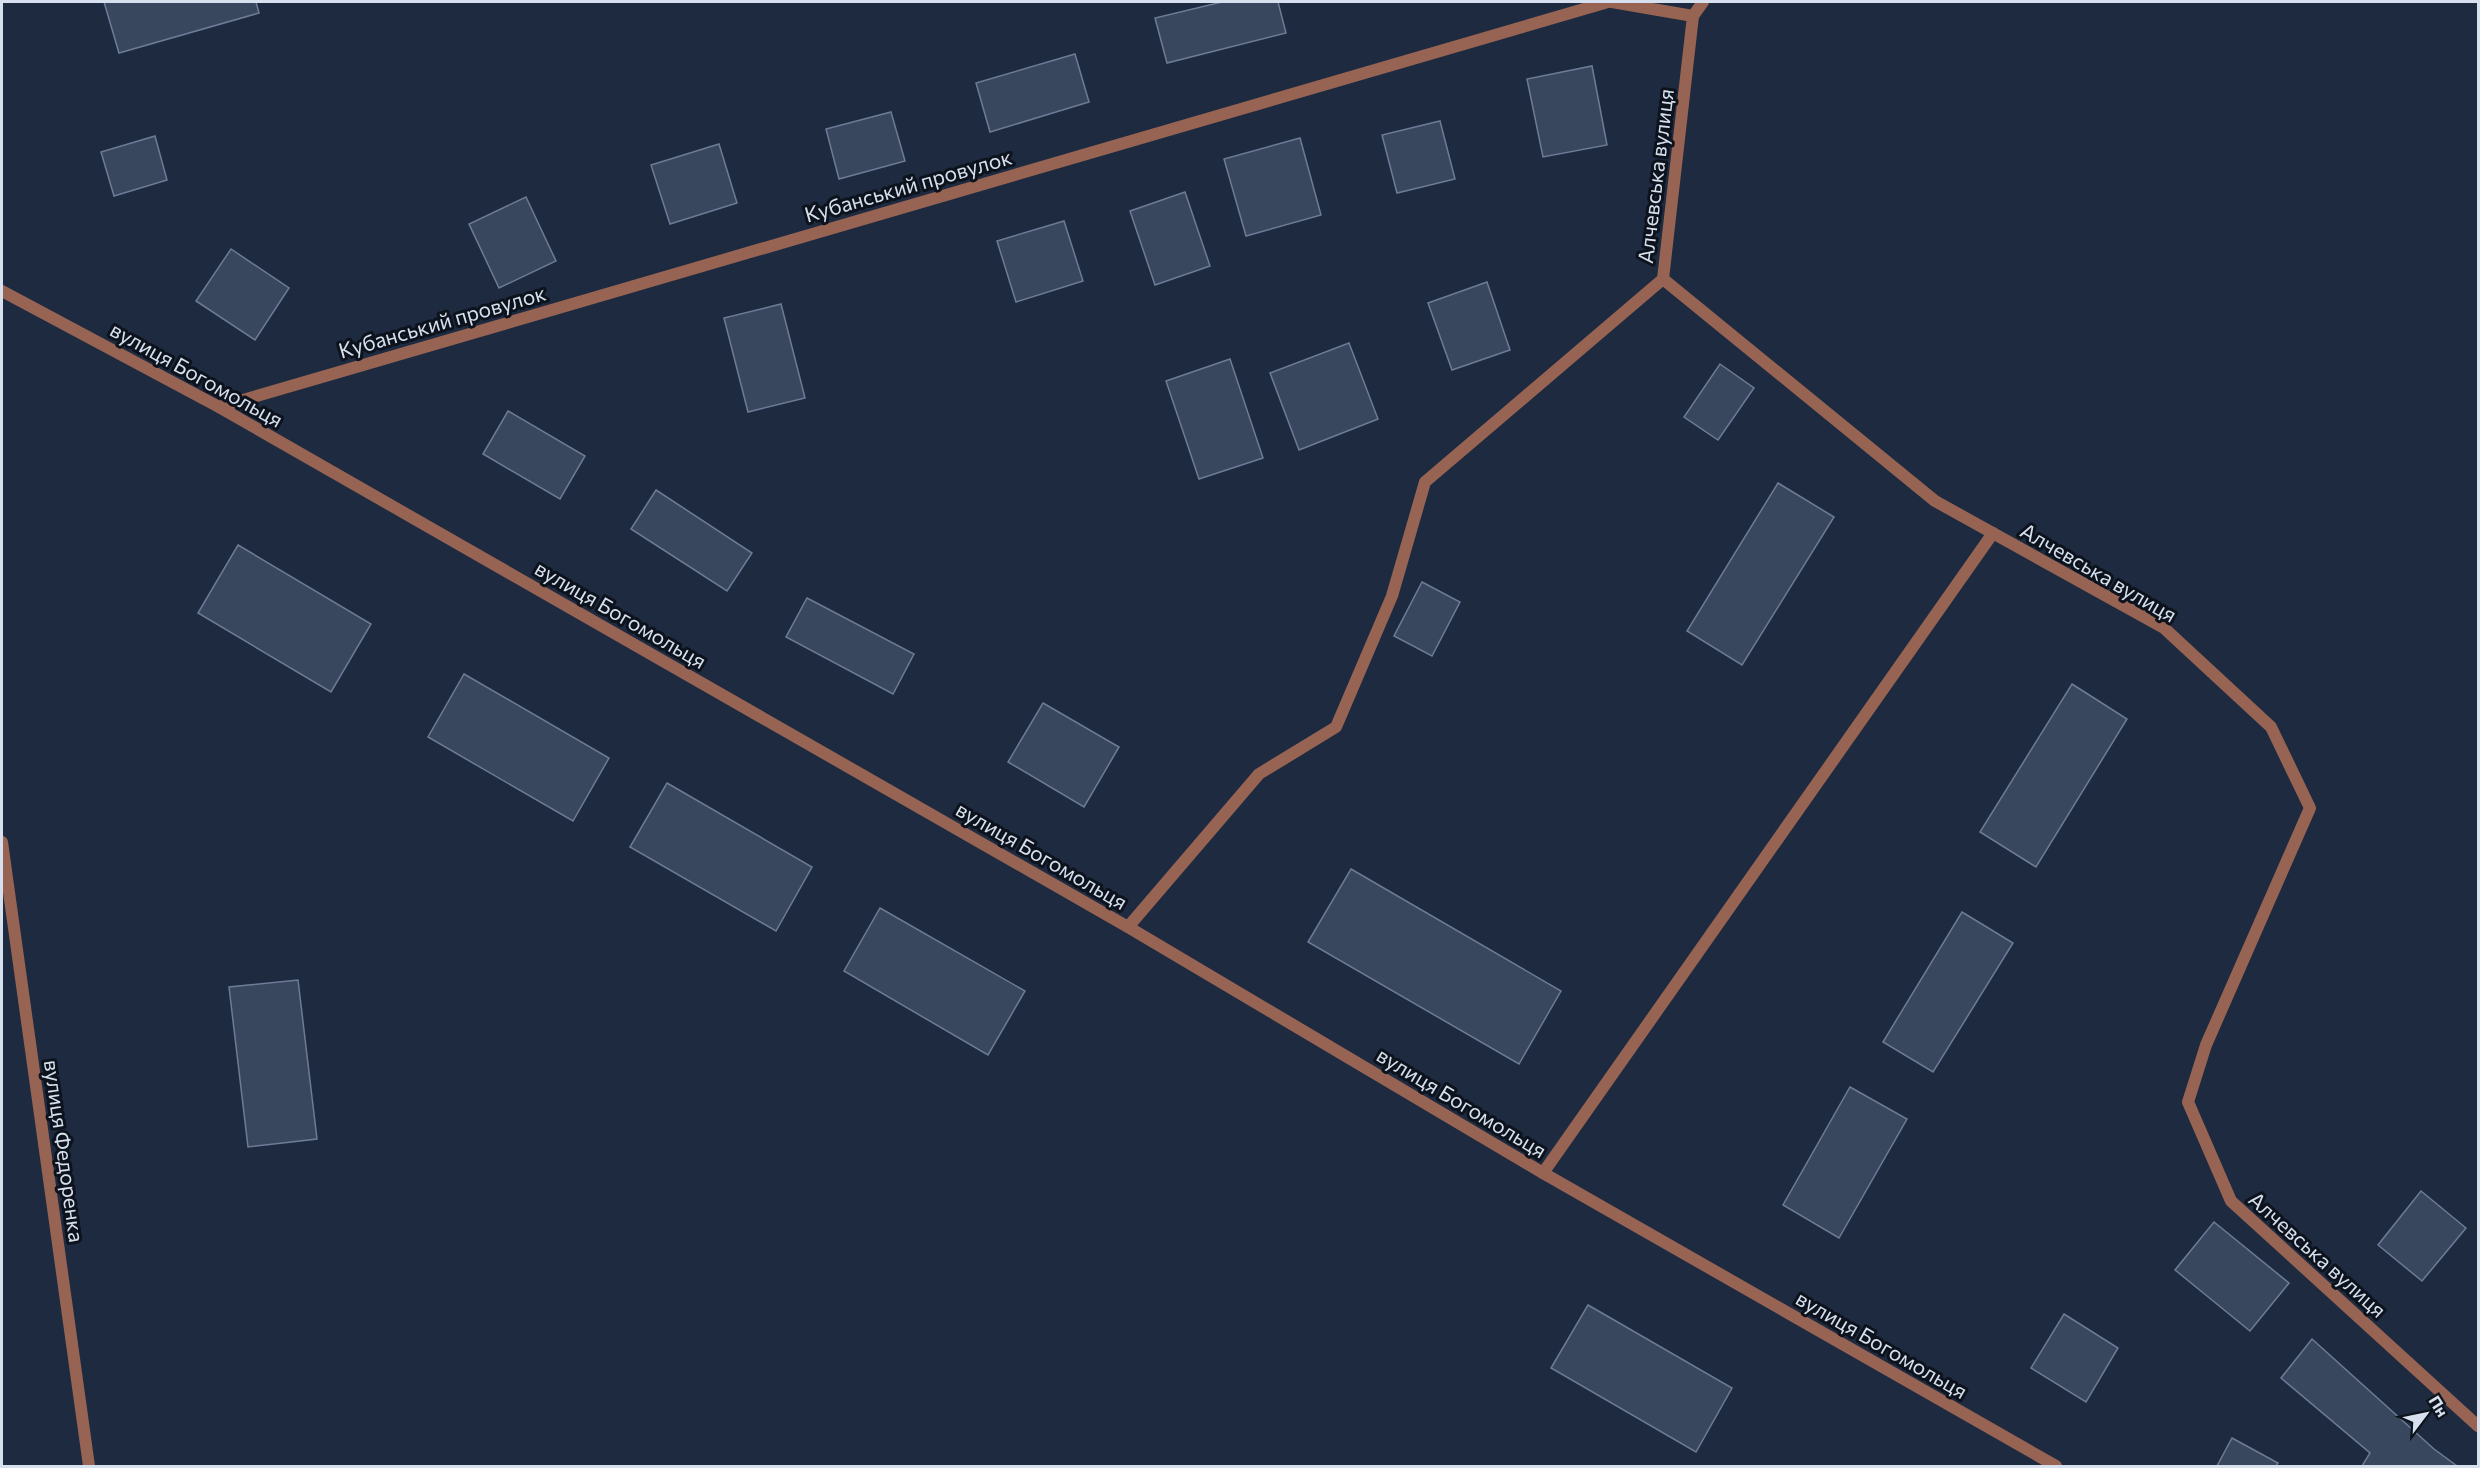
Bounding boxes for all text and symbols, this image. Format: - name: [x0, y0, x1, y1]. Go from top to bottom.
- street label: Алчевська вулиця: [1632, 87, 1678, 265]
- street label: Кубанський провулок: [802, 143, 1014, 227]
- street label: Кубанський провулок: [336, 279, 548, 363]
- street label: вулиця Богомольця: [106, 316, 288, 432]
- street label: Алчевська вулиця: [2017, 517, 2181, 627]
- street label: вулиця Богомольця: [531, 555, 711, 673]
- street label: вулиця Богомольця: [952, 796, 1132, 914]
- street label: вулиця Богомольця: [1373, 1041, 1551, 1163]
- street label: вулиця Федоренка: [40, 1058, 90, 1244]
- street label: Алчевська вулиця: [2244, 1186, 2392, 1322]
- street label: вулиця Богомольця: [1792, 1285, 1972, 1403]
- north arrow: [2396, 1384, 2456, 1444]
- text: Пн: [2425, 1392, 2453, 1420]

